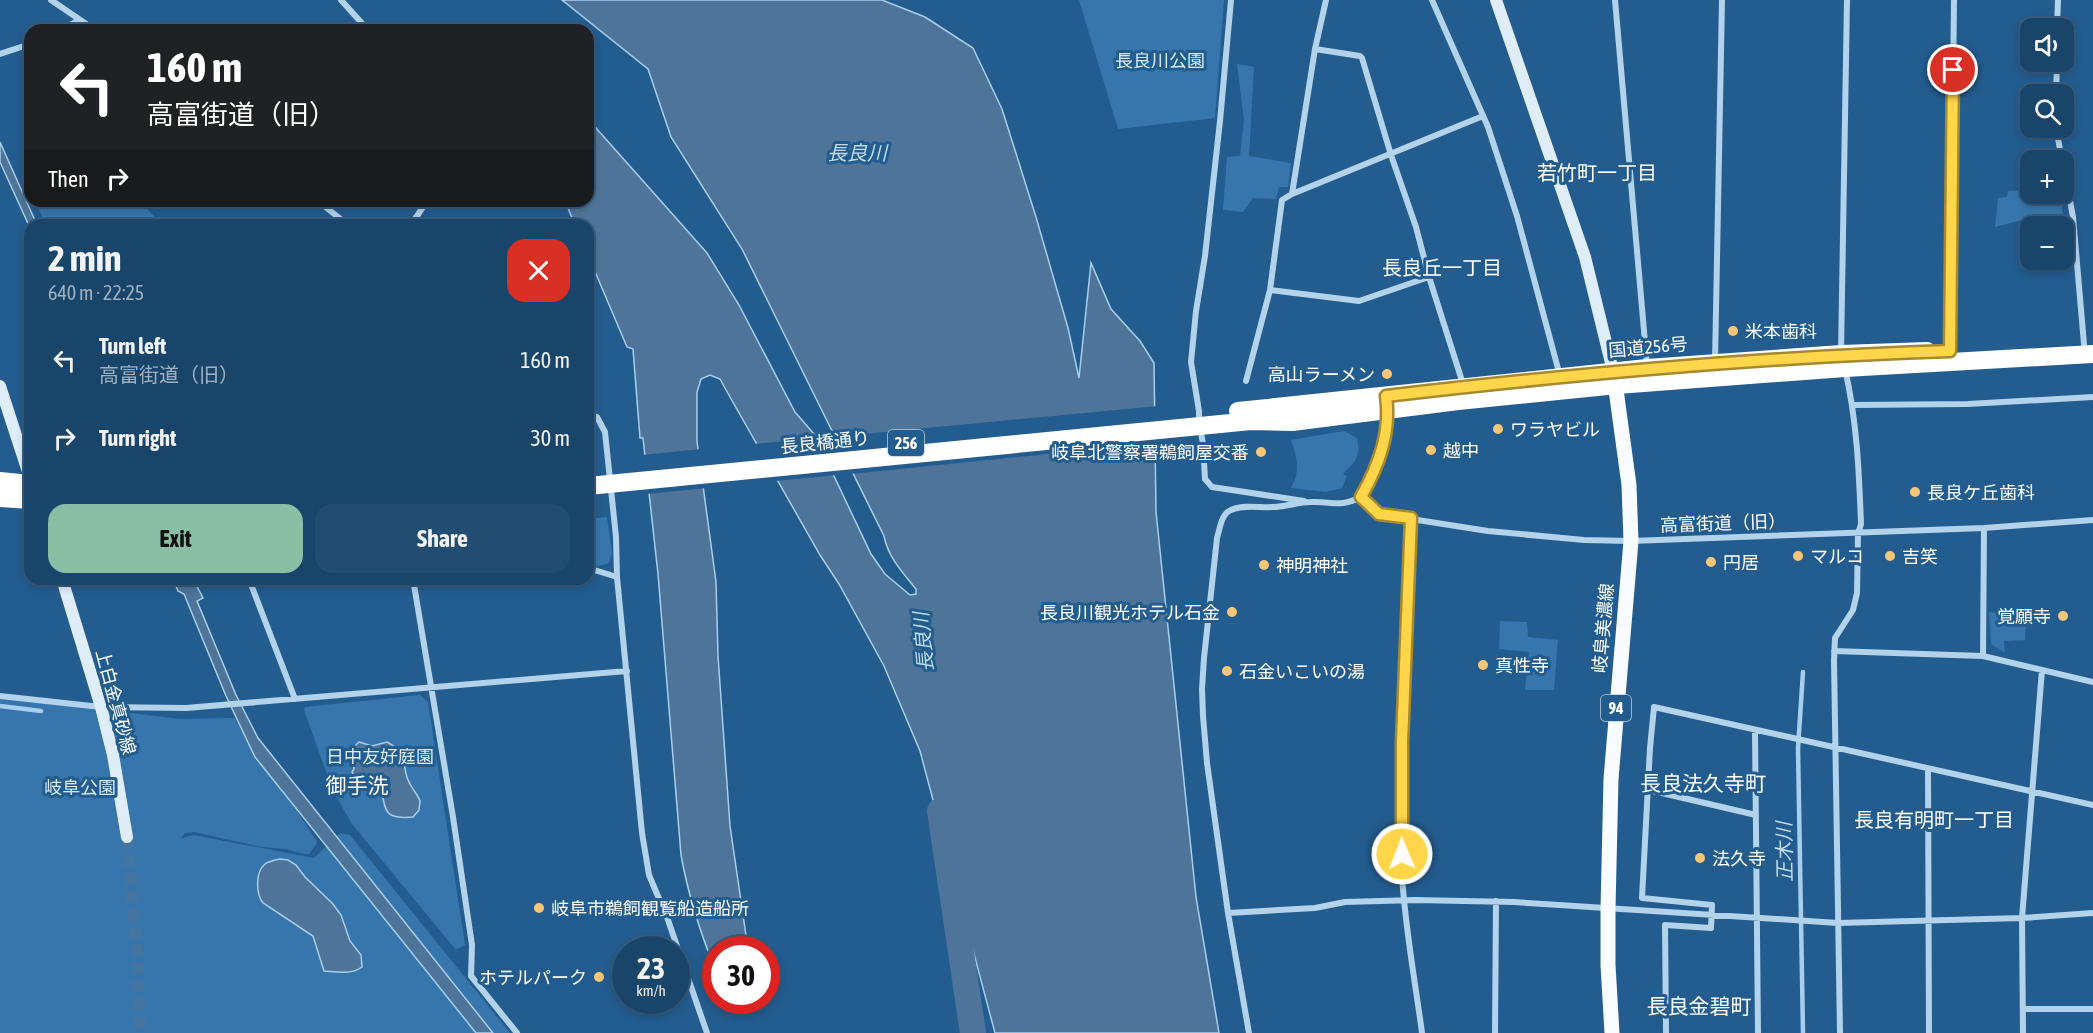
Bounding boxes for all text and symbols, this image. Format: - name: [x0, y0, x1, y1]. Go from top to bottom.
- map controls: [2020, 18, 2074, 270]
- button: sound: [2020, 18, 2074, 72]
- text: 160 m: [147, 43, 242, 91]
- pin: [1927, 44, 1978, 95]
- icon: left: [48, 48, 126, 126]
- park label: 長良川公園: [1115, 50, 1205, 71]
- icon: arrive: [1936, 53, 1969, 86]
- button: search: [2020, 84, 2074, 138]
- text: 高富街道（旧）: [147, 99, 336, 130]
- water label: 長良川: [827, 141, 889, 164]
- button: +: [2020, 150, 2074, 204]
- district label: 若竹町一丁目: [1537, 161, 1657, 184]
- icon: right: [101, 162, 134, 195]
- text: Then: [48, 166, 89, 192]
- button: −: [2020, 216, 2074, 270]
- text: 2 min: [48, 237, 122, 279]
- button: close: [507, 239, 570, 302]
- district label: 長良丘一丁目: [1382, 256, 1502, 279]
- text: 640 m · 22:25: [48, 281, 144, 304]
- place label: 米本歯科: [1745, 321, 1817, 342]
- marker: 米本歯科: [1726, 324, 1740, 338]
- text: Turn left: [99, 333, 166, 359]
- street label: 国道256号: [1608, 333, 1688, 361]
- icon: left: [48, 344, 81, 377]
- text: 160 m: [520, 347, 570, 373]
- text: 高富街道（旧）: [99, 363, 239, 386]
- place label: 高山ラーメン: [1268, 364, 1375, 385]
- marker: 高山ラーメン: [1380, 367, 1394, 381]
- place label: ワラヤビル: [1510, 419, 1600, 440]
- icon: right: [48, 422, 81, 455]
- marker: ワラヤビル: [1491, 422, 1505, 436]
- text: Turn right: [99, 425, 176, 451]
- text: 30 m: [530, 425, 570, 451]
- street label: 長良橋通り: [779, 427, 871, 457]
- road number: 256: [888, 430, 924, 456]
- place label: 越中: [1443, 440, 1479, 461]
- place label: 岐阜北警察署鵜飼屋交番: [1051, 442, 1249, 463]
- marker: 越中: [1424, 443, 1438, 457]
- marker: 岐阜北警察署鵜飼屋交番: [1254, 445, 1268, 459]
- place label: 長良ケ丘歯科: [1927, 482, 2035, 503]
- marker: 長良ケ丘歯科: [1908, 485, 1922, 499]
- button: Exit: [48, 504, 303, 573]
- button: Share: [315, 504, 570, 573]
- street label: 高富街道（旧）: [1660, 510, 1786, 536]
- place label: マルコ: [1810, 546, 1864, 567]
- place label: 吉笑: [1902, 546, 1938, 567]
- marker: マルコ: [1791, 549, 1805, 563]
- marker: 吉笑: [1883, 549, 1897, 563]
- place label: 円居: [1723, 552, 1759, 573]
- place label: 神明神社: [1276, 555, 1348, 576]
- marker: 円居: [1704, 555, 1718, 569]
- marker: 神明神社: [1257, 558, 1271, 572]
- street label: 岐阜美濃線: [1589, 582, 1617, 674]
- place label: 長良川観光ホテル石金: [1040, 602, 1220, 623]
- marker: 長良川観光ホテル石金: [1225, 605, 1239, 619]
- place label: 覚願寺: [1997, 606, 2051, 627]
- water label: 長良川: [909, 609, 937, 673]
- marker: 覚願寺: [2056, 609, 2070, 623]
- street label: 上白金真砂線: [92, 647, 140, 757]
- place label: 真性寺: [1495, 655, 1549, 676]
- marker: 真性寺: [1476, 658, 1490, 672]
- place label: 石金いこいの湯: [1239, 661, 1365, 682]
- marker: 石金いこいの湯: [1220, 664, 1234, 678]
- road number: 94: [1601, 695, 1631, 721]
- park label: 日中友好庭園: [326, 746, 434, 767]
- district label: 長良法久寺町: [1640, 771, 1766, 795]
- district label: 御手洗: [326, 773, 389, 797]
- park label: 岐阜公園: [44, 777, 116, 798]
- district label: 長良有明町一丁目: [1854, 808, 2014, 831]
- water label: 正木川: [1772, 820, 1796, 882]
- position arrow: [1370, 822, 1434, 886]
- place label: 法久寺: [1712, 848, 1766, 869]
- marker: 法久寺: [1693, 851, 1707, 865]
- place label: 岐阜市鵜飼観覧船造船所: [551, 898, 749, 919]
- marker: 岐阜市鵜飼観覧船造船所: [532, 901, 546, 915]
- speed limit sign: 30: [702, 936, 780, 1014]
- text: 23: [637, 951, 665, 985]
- place label: ホテルパーク: [479, 967, 587, 988]
- marker: ホテルパーク: [592, 970, 606, 984]
- text: km/h: [636, 982, 666, 999]
- district label: 長良金碧町: [1647, 994, 1752, 1018]

